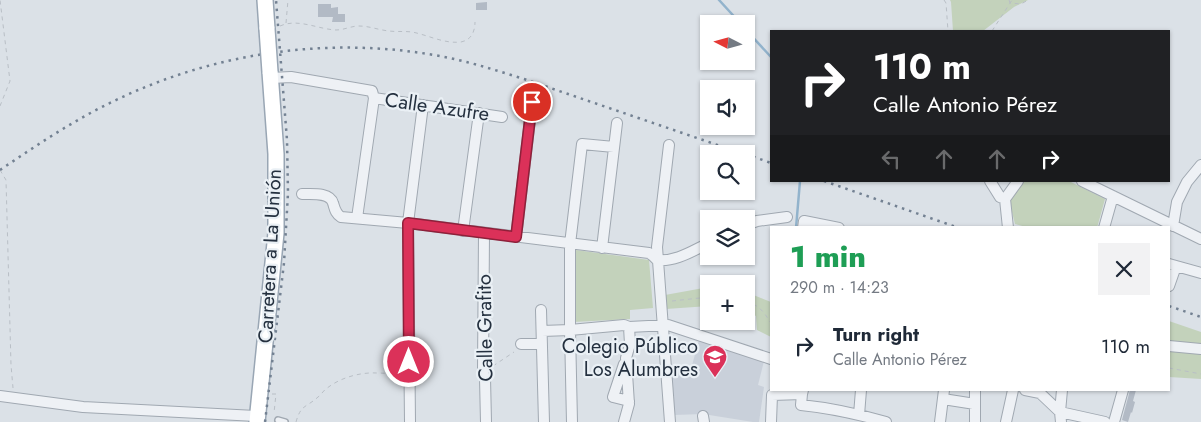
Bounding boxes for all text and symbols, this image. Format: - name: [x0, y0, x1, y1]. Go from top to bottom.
- north arrow: [700, 15, 755, 70]
- map controls: [700, 15, 755, 330]
- text: 110 m: [873, 42, 971, 92]
- icon: right: [790, 50, 855, 115]
- button: sound: [700, 80, 755, 135]
- pin: [511, 81, 553, 123]
- street label: Calle Azufre: [383, 85, 491, 129]
- icon: arrive: [518, 88, 546, 116]
- text: Calle Antonio Pérez: [873, 88, 1057, 120]
- button: search: [700, 145, 755, 200]
- icon: left: [877, 145, 905, 173]
- icon: ahead: [930, 145, 958, 173]
- icon: ahead: [983, 145, 1011, 173]
- icon: right: [1036, 145, 1064, 173]
- street label: Carretera a La Unión: [251, 168, 289, 344]
- button: layers: [700, 210, 755, 265]
- text: 1 min: [790, 235, 866, 278]
- button: close: [1098, 243, 1150, 295]
- street label: Calle Grafito: [470, 274, 500, 382]
- button: +: [700, 275, 755, 330]
- text: 290 m · 14:23: [790, 276, 889, 299]
- text: Turn right: [833, 321, 919, 348]
- place label: Colegio Público Los Alumbres: [562, 332, 698, 384]
- icon: right: [790, 332, 818, 360]
- text: 110 m: [1101, 333, 1150, 360]
- position arrow: [382, 335, 434, 387]
- school or university icon: Colegio Público Los Alumbres: [702, 344, 728, 378]
- text: Calle Antonio Pérez: [833, 348, 967, 371]

